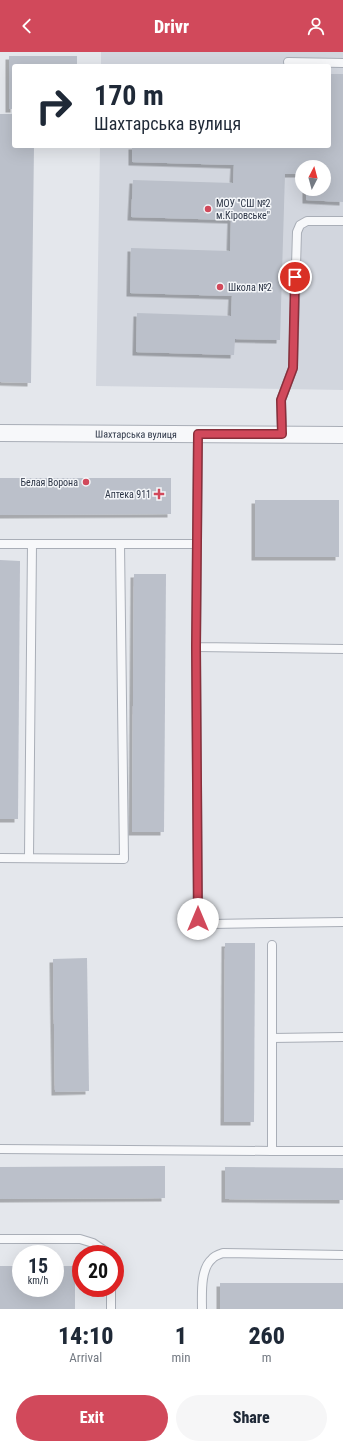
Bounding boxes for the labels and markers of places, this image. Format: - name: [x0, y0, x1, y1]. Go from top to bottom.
- place label: МОУ "СШ №2 м.Кіровське": [216, 198, 271, 221]
- marker: МОУ "СШ №2 м.Кіровське": [203, 204, 213, 214]
- pin: [278, 260, 312, 294]
- marker: Школа №2: [215, 282, 225, 292]
- place label: Школа №2: [228, 282, 272, 293]
- place label: Белая Ворона: [20, 477, 78, 488]
- marker: Белая Ворона: [81, 477, 91, 487]
- place label: Аптека 911: [105, 489, 151, 500]
- marker: Аптека 911: [154, 489, 164, 499]

